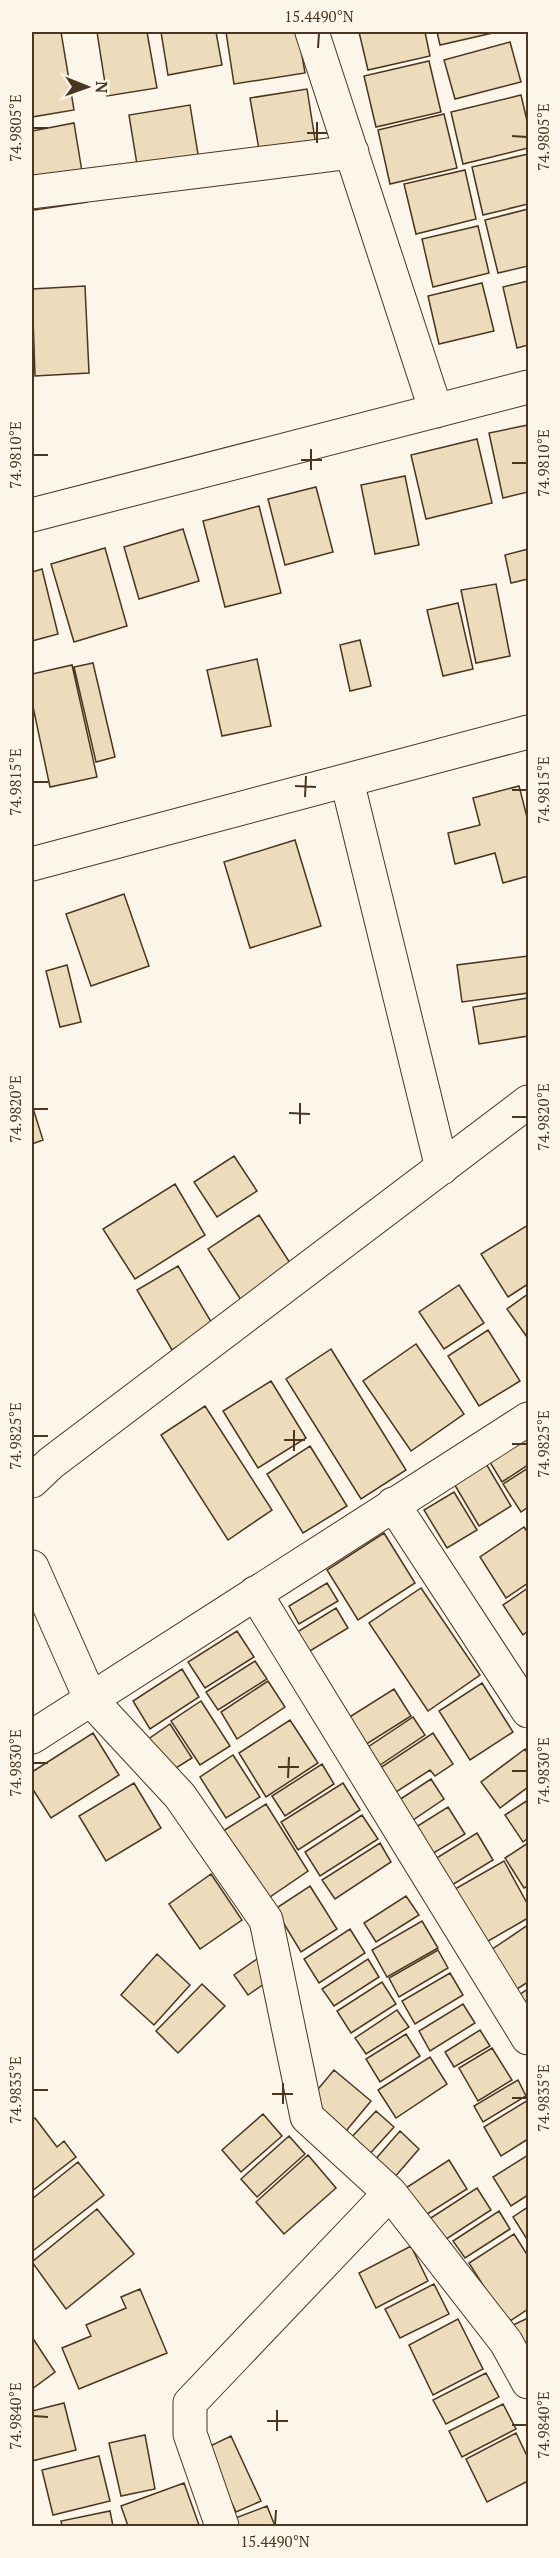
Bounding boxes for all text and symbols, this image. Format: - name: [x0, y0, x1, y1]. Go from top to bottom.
- text: 15.4490°N: [284, 6, 354, 26]
- north arrow: [57, 57, 117, 117]
- text: N: [91, 81, 113, 94]
- text: 74.9805°E: [5, 94, 25, 162]
- text: 74.9805°E: [533, 103, 553, 171]
- text: 74.9810°E: [5, 421, 25, 489]
- text: 74.9810°E: [533, 429, 553, 497]
- text: 74.9815°E: [5, 748, 25, 816]
- text: 74.9815°E: [533, 756, 553, 824]
- text: 74.9820°E: [5, 1075, 25, 1143]
- text: 74.9820°E: [533, 1083, 553, 1151]
- text: 74.9825°E: [5, 1402, 25, 1470]
- text: 74.9825°E: [533, 1410, 553, 1478]
- text: 74.9830°E: [5, 1729, 25, 1797]
- text: 74.9830°E: [533, 1737, 553, 1805]
- text: 74.9835°E: [5, 2056, 25, 2124]
- text: 74.9835°E: [533, 2064, 553, 2132]
- text: 74.9840°E: [5, 2382, 25, 2450]
- text: 74.9840°E: [533, 2391, 553, 2459]
- text: 15.4490°N: [240, 2531, 310, 2551]

